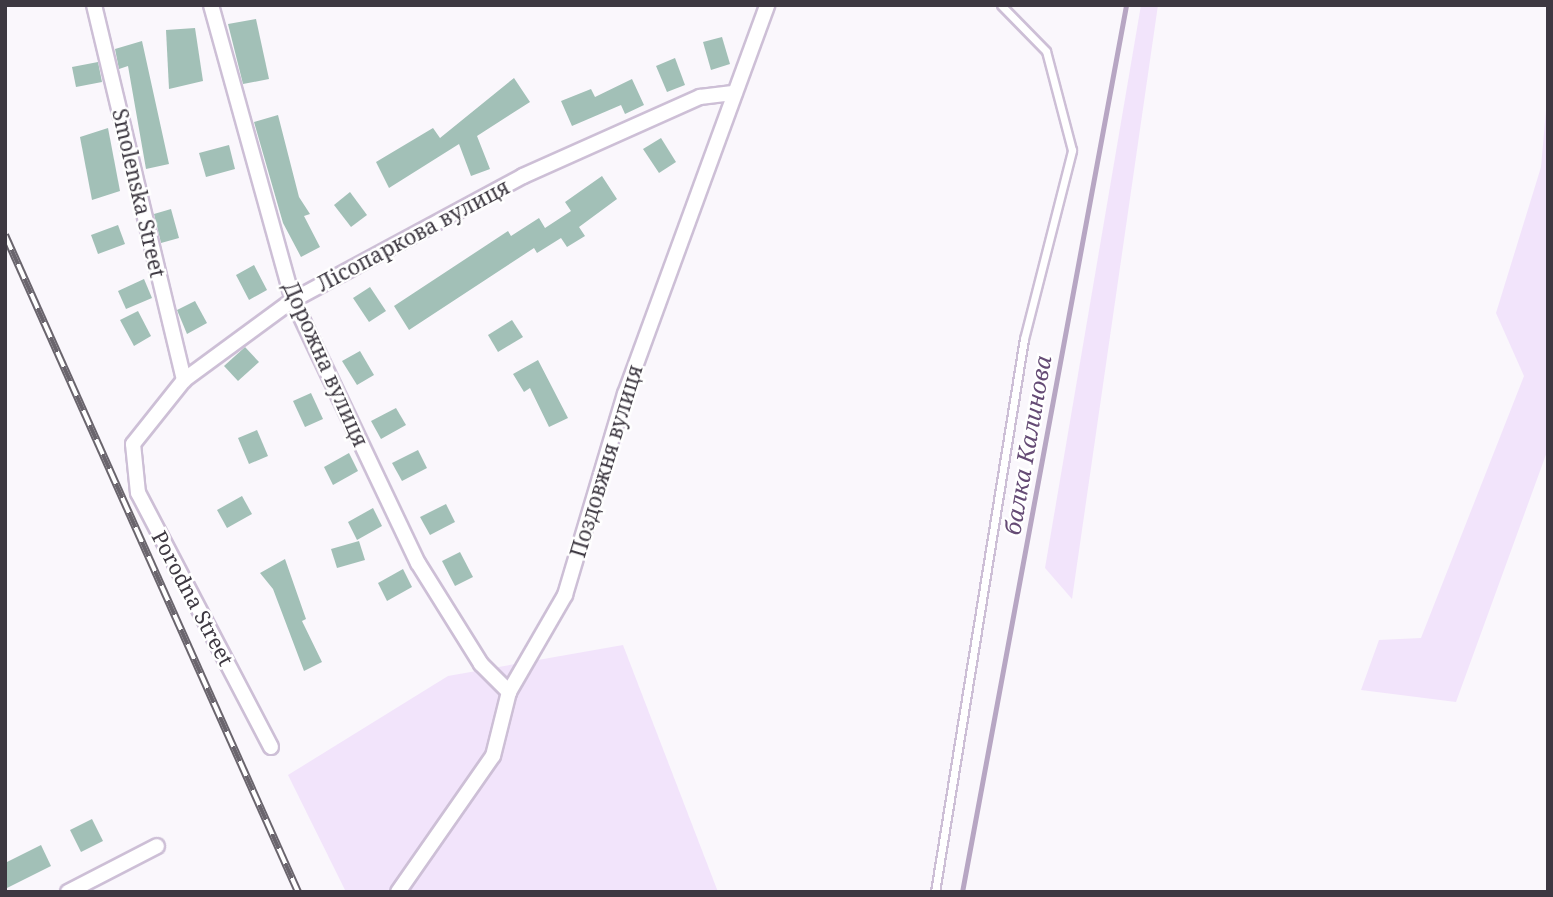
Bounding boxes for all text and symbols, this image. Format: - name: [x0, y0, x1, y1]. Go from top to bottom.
- street label: Smolenska Street: [107, 106, 171, 280]
- street label: Лісопаркова вулиця: [312, 174, 514, 296]
- street label: Дорожна вулиця: [278, 278, 374, 450]
- water label: балка Калинова: [998, 353, 1056, 537]
- street label: Поздовжня вулиця: [565, 362, 647, 560]
- street label: Porodna Street: [147, 526, 239, 670]

